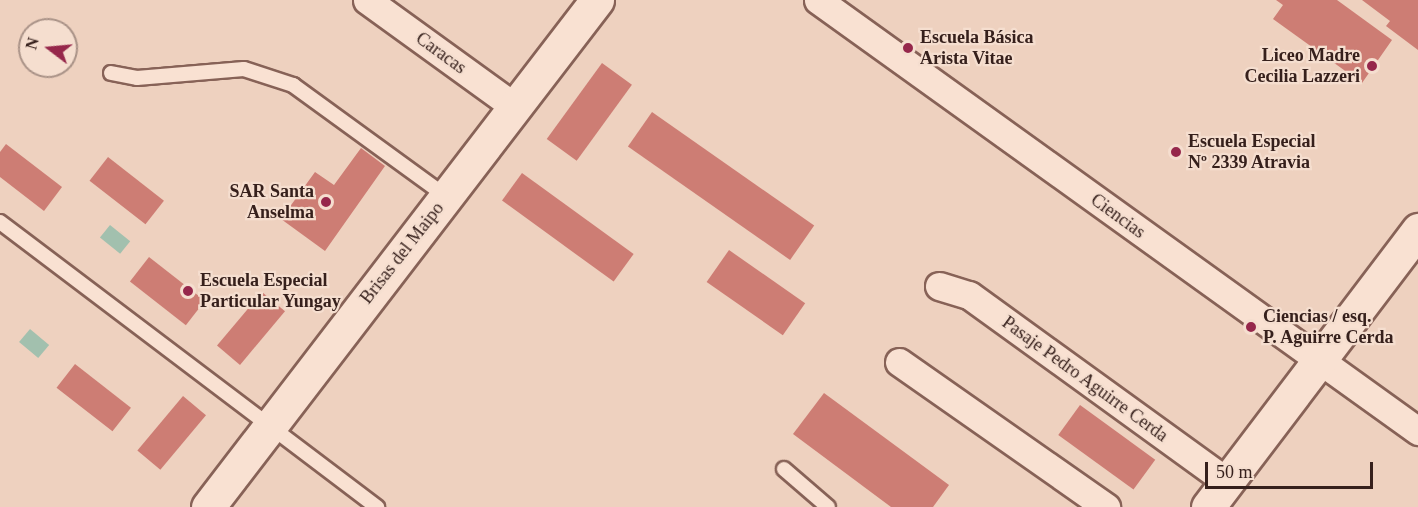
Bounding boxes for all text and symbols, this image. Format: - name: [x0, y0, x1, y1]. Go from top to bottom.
- north arrow: [18, 18, 78, 78]
- place label: Escuela Básica Arista Vitae: [920, 27, 1034, 70]
- street label: Caracas: [412, 28, 470, 78]
- text: N: [22, 36, 42, 51]
- marker: Escuela Básica Arista Vitae: [901, 41, 915, 55]
- place label: Liceo Madre Cecilia Lazzeri: [1245, 45, 1360, 88]
- marker: Liceo Madre Cecilia Lazzeri: [1365, 59, 1379, 73]
- place label: Escuela Especial Nº 2339 Atravia: [1188, 131, 1316, 174]
- marker: Escuela Especial Nº 2339 Atravia: [1169, 145, 1183, 159]
- place label: SAR Santa Anselma: [229, 181, 314, 224]
- street label: Ciencias: [1087, 189, 1149, 243]
- marker: SAR Santa Anselma: [319, 195, 333, 209]
- street label: Brisas del Maipo: [356, 198, 448, 308]
- place label: Escuela Especial Particular Yungay: [200, 270, 342, 312]
- marker: Escuela Especial Particular Yungay: [181, 284, 195, 298]
- place label: Ciencias / esq. P. Aguirre Cerda: [1263, 306, 1394, 348]
- street label: Pasaje Pedro Aguirre Cerda: [998, 311, 1172, 447]
- marker: Ciencias / esq. P. Aguirre Cerda: [1244, 320, 1258, 334]
- scale bar: [1208, 450, 1376, 488]
- text: 50 m: [1216, 462, 1253, 482]

